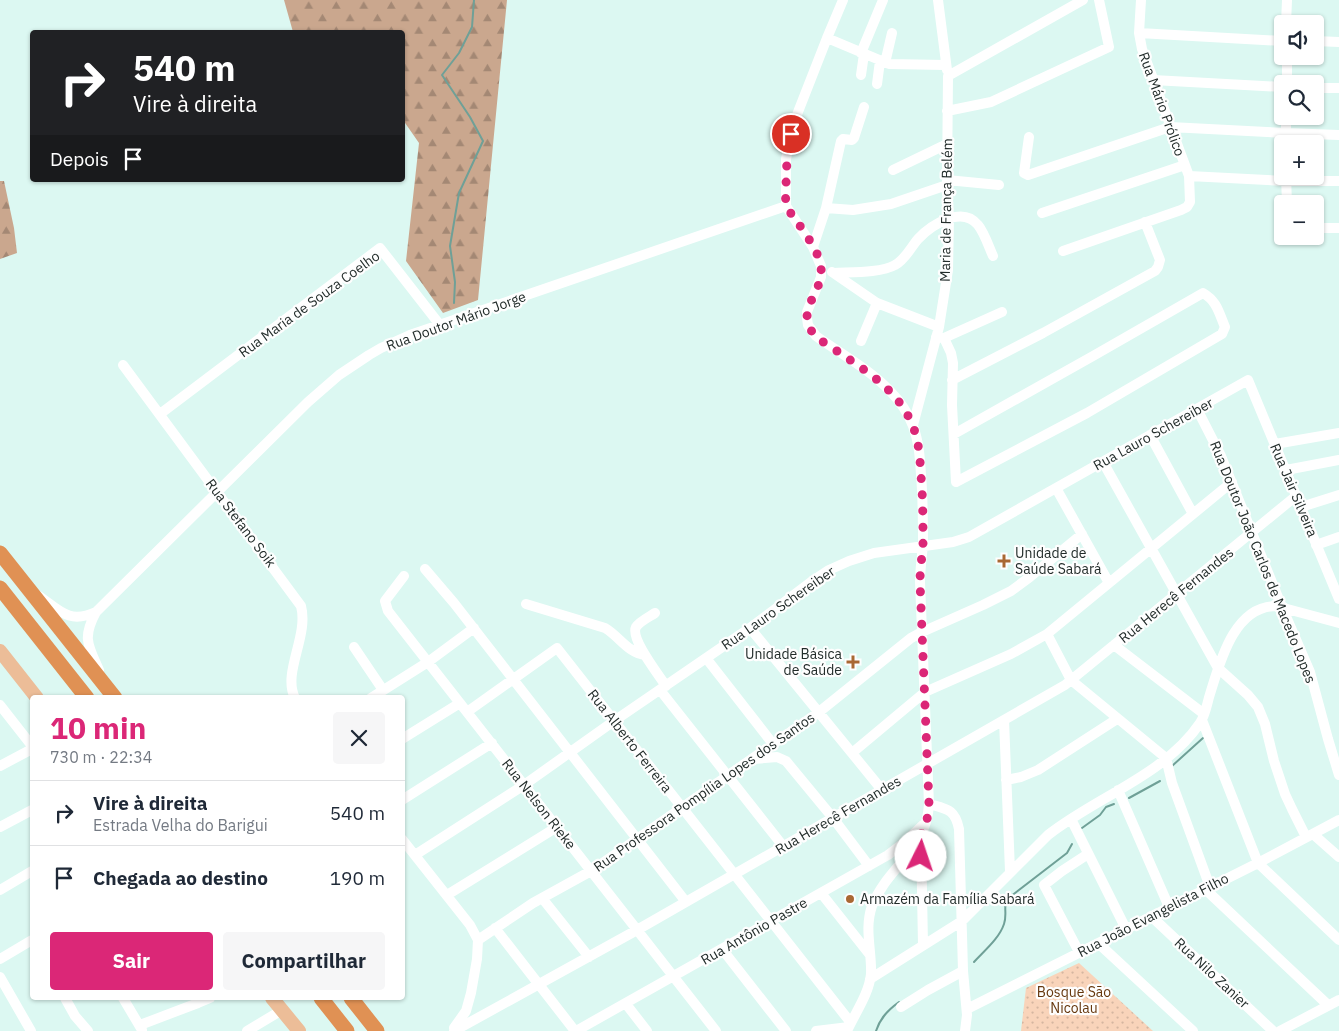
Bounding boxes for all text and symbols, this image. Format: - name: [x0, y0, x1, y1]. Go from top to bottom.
- map controls: [1274, 15, 1324, 245]
- button: sound: [1274, 15, 1324, 65]
- text: 540 m: [133, 45, 236, 91]
- street label: Rua Mário Prólico: [1135, 49, 1189, 159]
- icon: right: [50, 50, 115, 115]
- button: search: [1274, 75, 1324, 125]
- text: Vire à direita: [133, 89, 257, 118]
- pin: [770, 113, 812, 155]
- icon: arrive: [777, 120, 805, 148]
- button: +: [1274, 135, 1324, 185]
- street label: Maria de França Belém: [936, 138, 956, 282]
- icon: arrive: [119, 145, 147, 173]
- text: Depois: [50, 147, 109, 171]
- button: −: [1274, 195, 1324, 245]
- street label: Rua Maria de Souza Coelho: [235, 247, 383, 361]
- street label: Rua Doutor Mário Jorge: [384, 287, 529, 355]
- street label: Rua Lauro Schereiber: [1090, 394, 1216, 474]
- street label: Rua Doutor João Carlos de Macedo Lopes: [1206, 438, 1320, 686]
- street label: Rua Jair Silveira: [1266, 440, 1322, 540]
- street label: Rua Stefano Soik: [202, 475, 281, 571]
- street label: Rua Herecê Fernandes: [1115, 543, 1237, 647]
- place label: Unidade de Saúde Sabará: [1015, 544, 1102, 578]
- marker: Unidade de Saúde Sabará: [997, 554, 1011, 568]
- street label: Rua Lauro Schereiber: [718, 562, 838, 654]
- place label: Unidade Básica de Saúde: [745, 645, 843, 679]
- marker: Unidade Básica de Saúde: [846, 655, 860, 669]
- street label: Rua Alberto Ferreira: [584, 686, 676, 797]
- text: 10 min: [50, 708, 146, 747]
- street label: Rua Professora Pompília Lopes dos Santos: [590, 708, 818, 876]
- button: close: [333, 712, 385, 764]
- text: 730 m · 22:34: [50, 747, 152, 767]
- street label: Rua Nelson Rieke: [498, 755, 580, 853]
- street label: Rua Herecê Fernandes: [772, 772, 904, 858]
- text: Vire à direita: [93, 791, 208, 815]
- icon: right: [50, 799, 78, 827]
- text: 540 m: [330, 801, 385, 825]
- text: Estrada Velha do Barigui: [93, 815, 268, 835]
- position arrow: [894, 829, 946, 881]
- icon: arrive: [50, 864, 78, 892]
- text: Chegada ao destino: [93, 866, 268, 890]
- text: 190 m: [330, 866, 385, 890]
- street label: Rua João Evangelista Filho: [1074, 869, 1232, 961]
- place label: Armazém da Família Sabará: [860, 890, 1035, 908]
- street label: Rua Antônio Pastre: [697, 893, 811, 969]
- marker: Armazém da Família Sabará: [844, 893, 856, 905]
- button: Sair: [50, 932, 213, 990]
- button: Compartilhar: [223, 932, 385, 990]
- street label: Rua Nilo Zanier: [1171, 934, 1253, 1012]
- park label: Bosque São Nicolau: [1037, 983, 1111, 1017]

